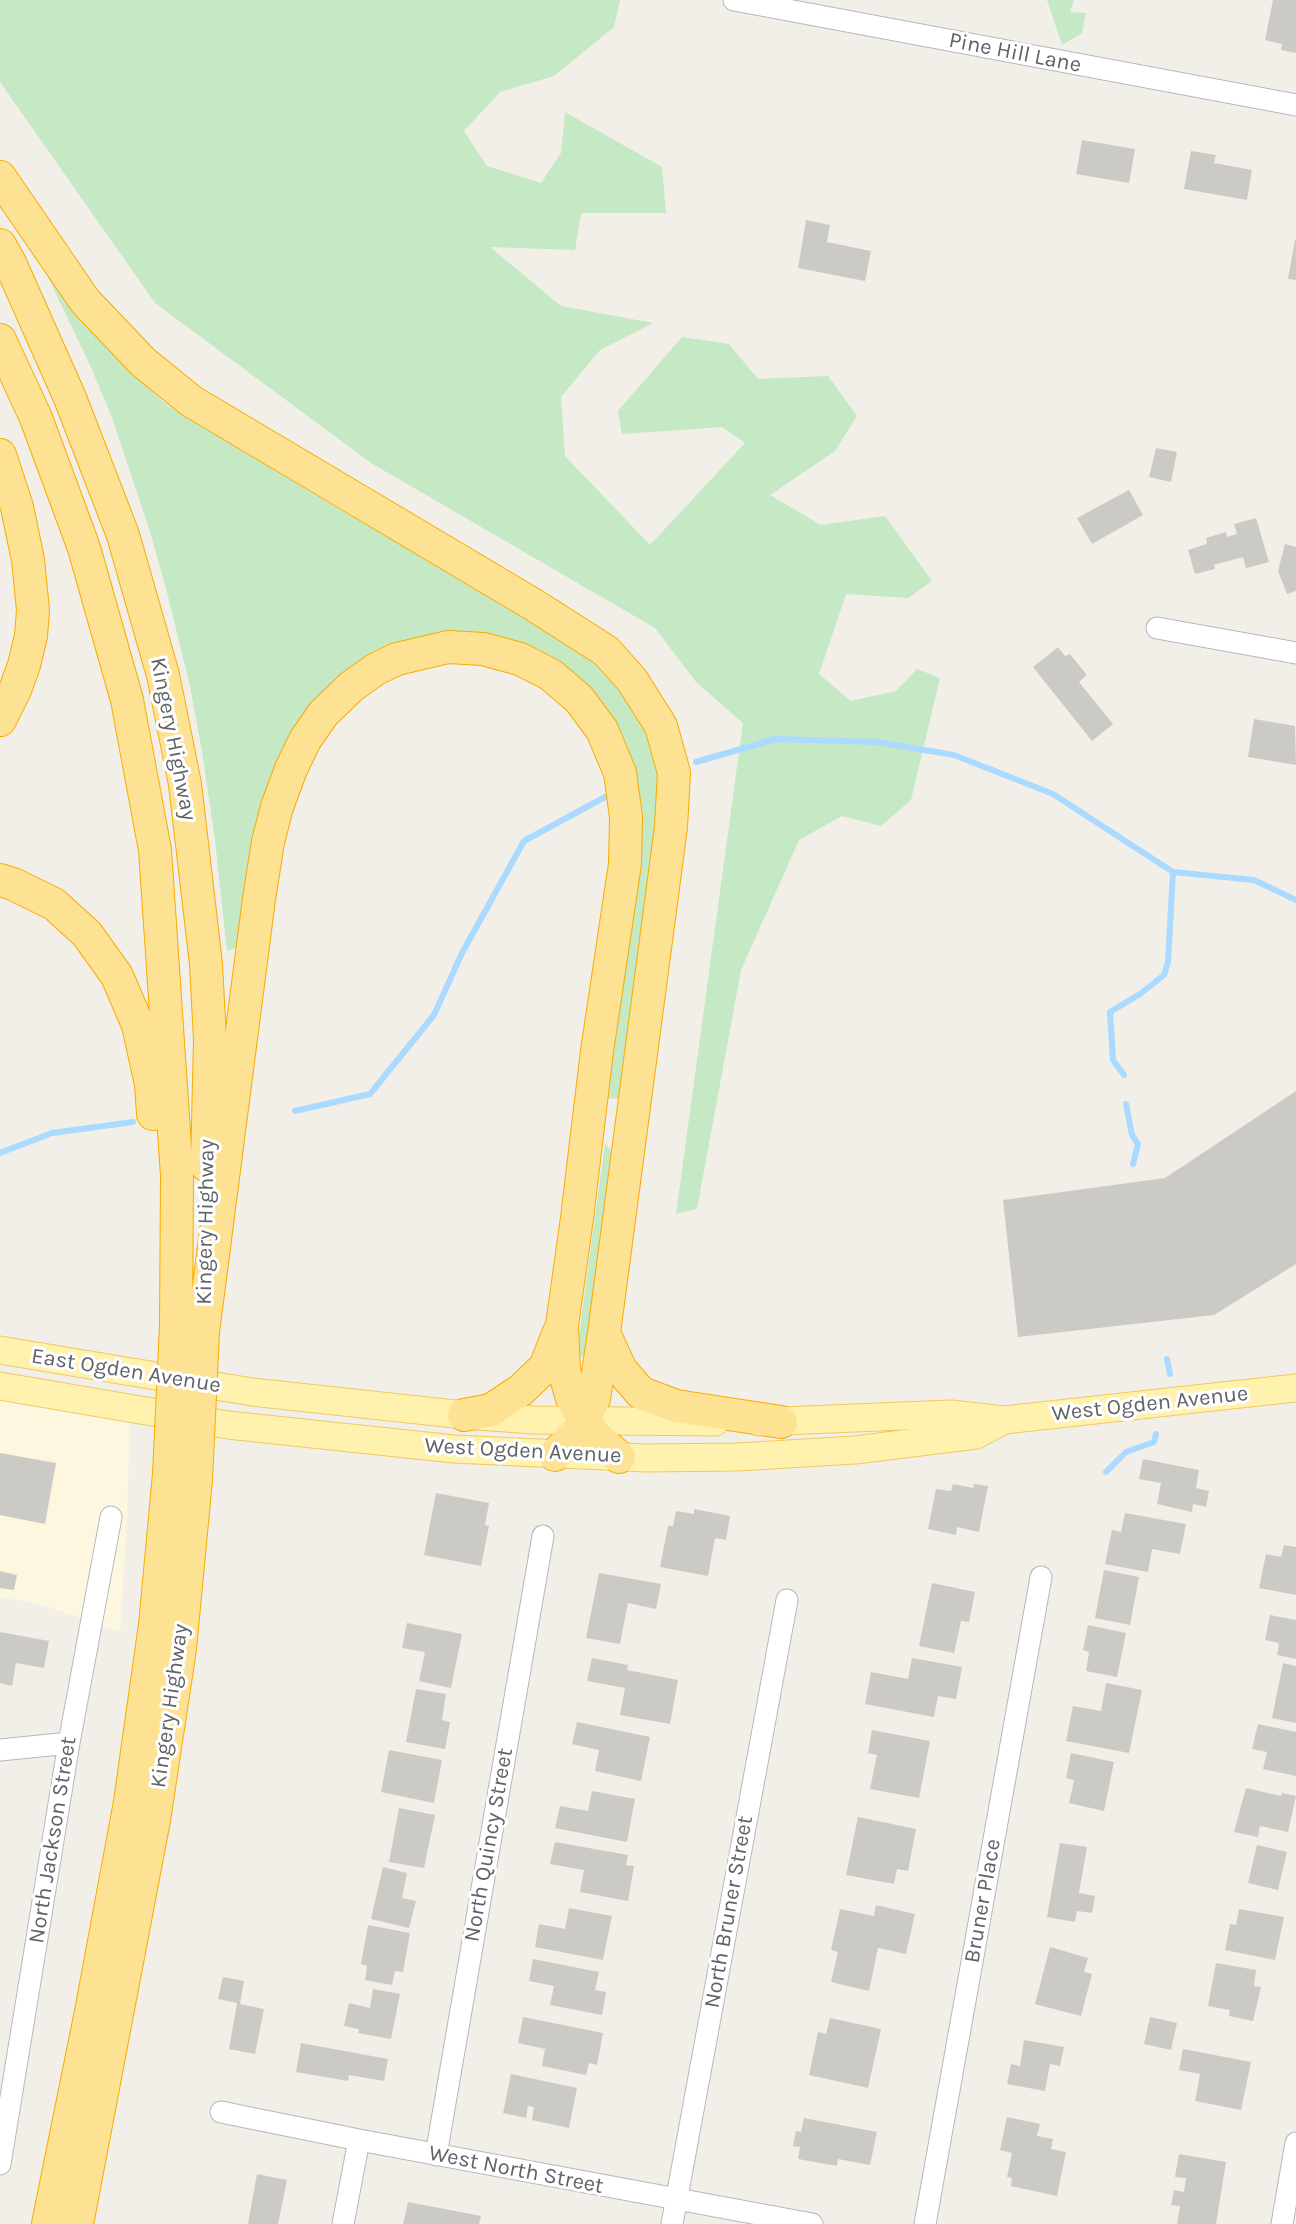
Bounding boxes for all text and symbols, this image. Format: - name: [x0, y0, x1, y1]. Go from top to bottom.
- street label: Pine Hill Lane: [947, 27, 1083, 79]
- street label: Kingery Highway: [144, 655, 202, 823]
- street label: Kingery Highway: [191, 1139, 221, 1305]
- street label: East Ogden Avenue: [29, 1343, 223, 1399]
- street label: West Ogden Avenue: [1051, 1381, 1249, 1427]
- street label: West Ogden Avenue: [424, 1433, 622, 1469]
- street label: Kingery Highway: [145, 1622, 195, 1790]
- street label: North Jackson Street: [24, 1735, 82, 1945]
- street label: North Quincy Street: [459, 1746, 519, 1944]
- street label: North Bruner Street: [699, 1814, 759, 2010]
- street label: Bruner Place: [959, 1837, 1007, 1965]
- street label: West North Street: [426, 2140, 606, 2200]

